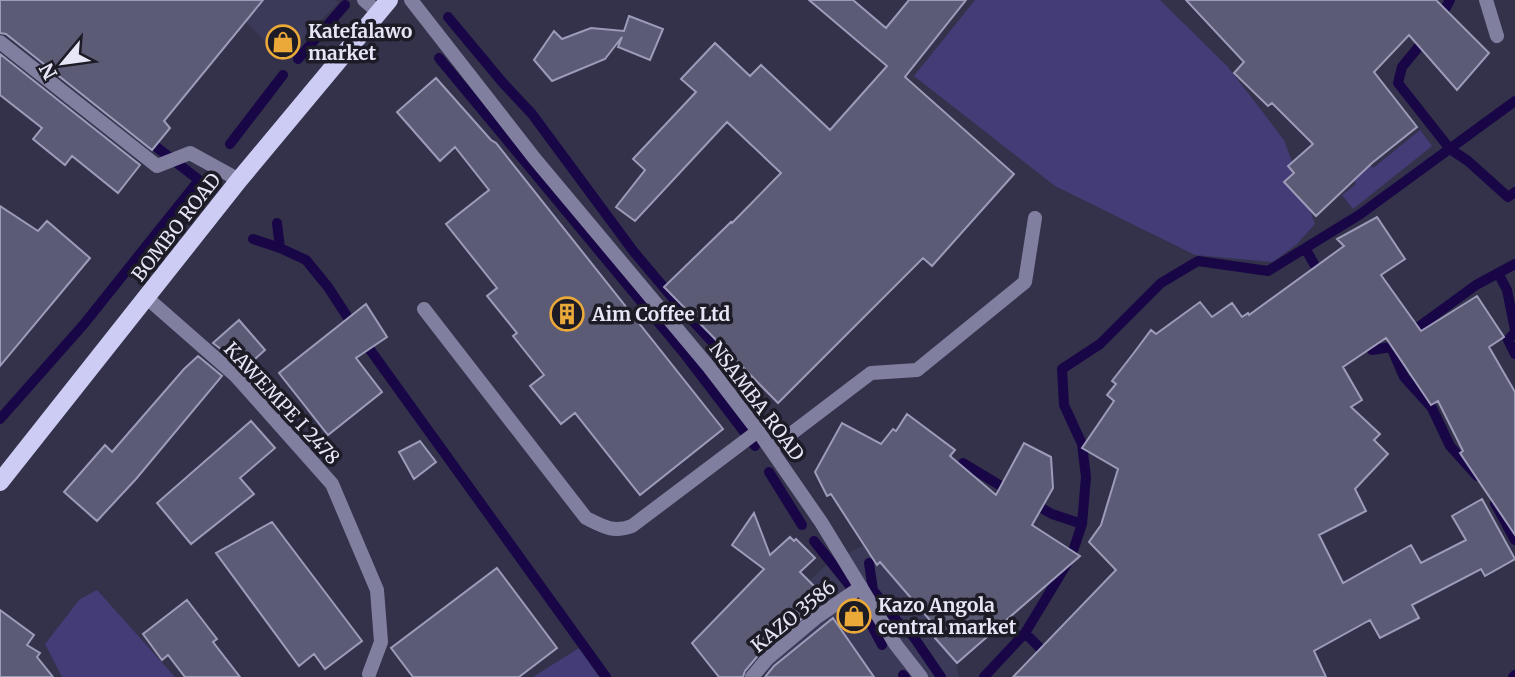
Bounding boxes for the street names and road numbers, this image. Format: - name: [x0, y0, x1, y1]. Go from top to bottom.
- street label: BOMBO ROAD: [126, 168, 226, 286]
- street label: KAWEMPE I 2478: [219, 337, 345, 469]
- street label: NSAMBA ROAD: [704, 337, 810, 465]
- street label: KAZO 3586: [746, 575, 840, 657]

